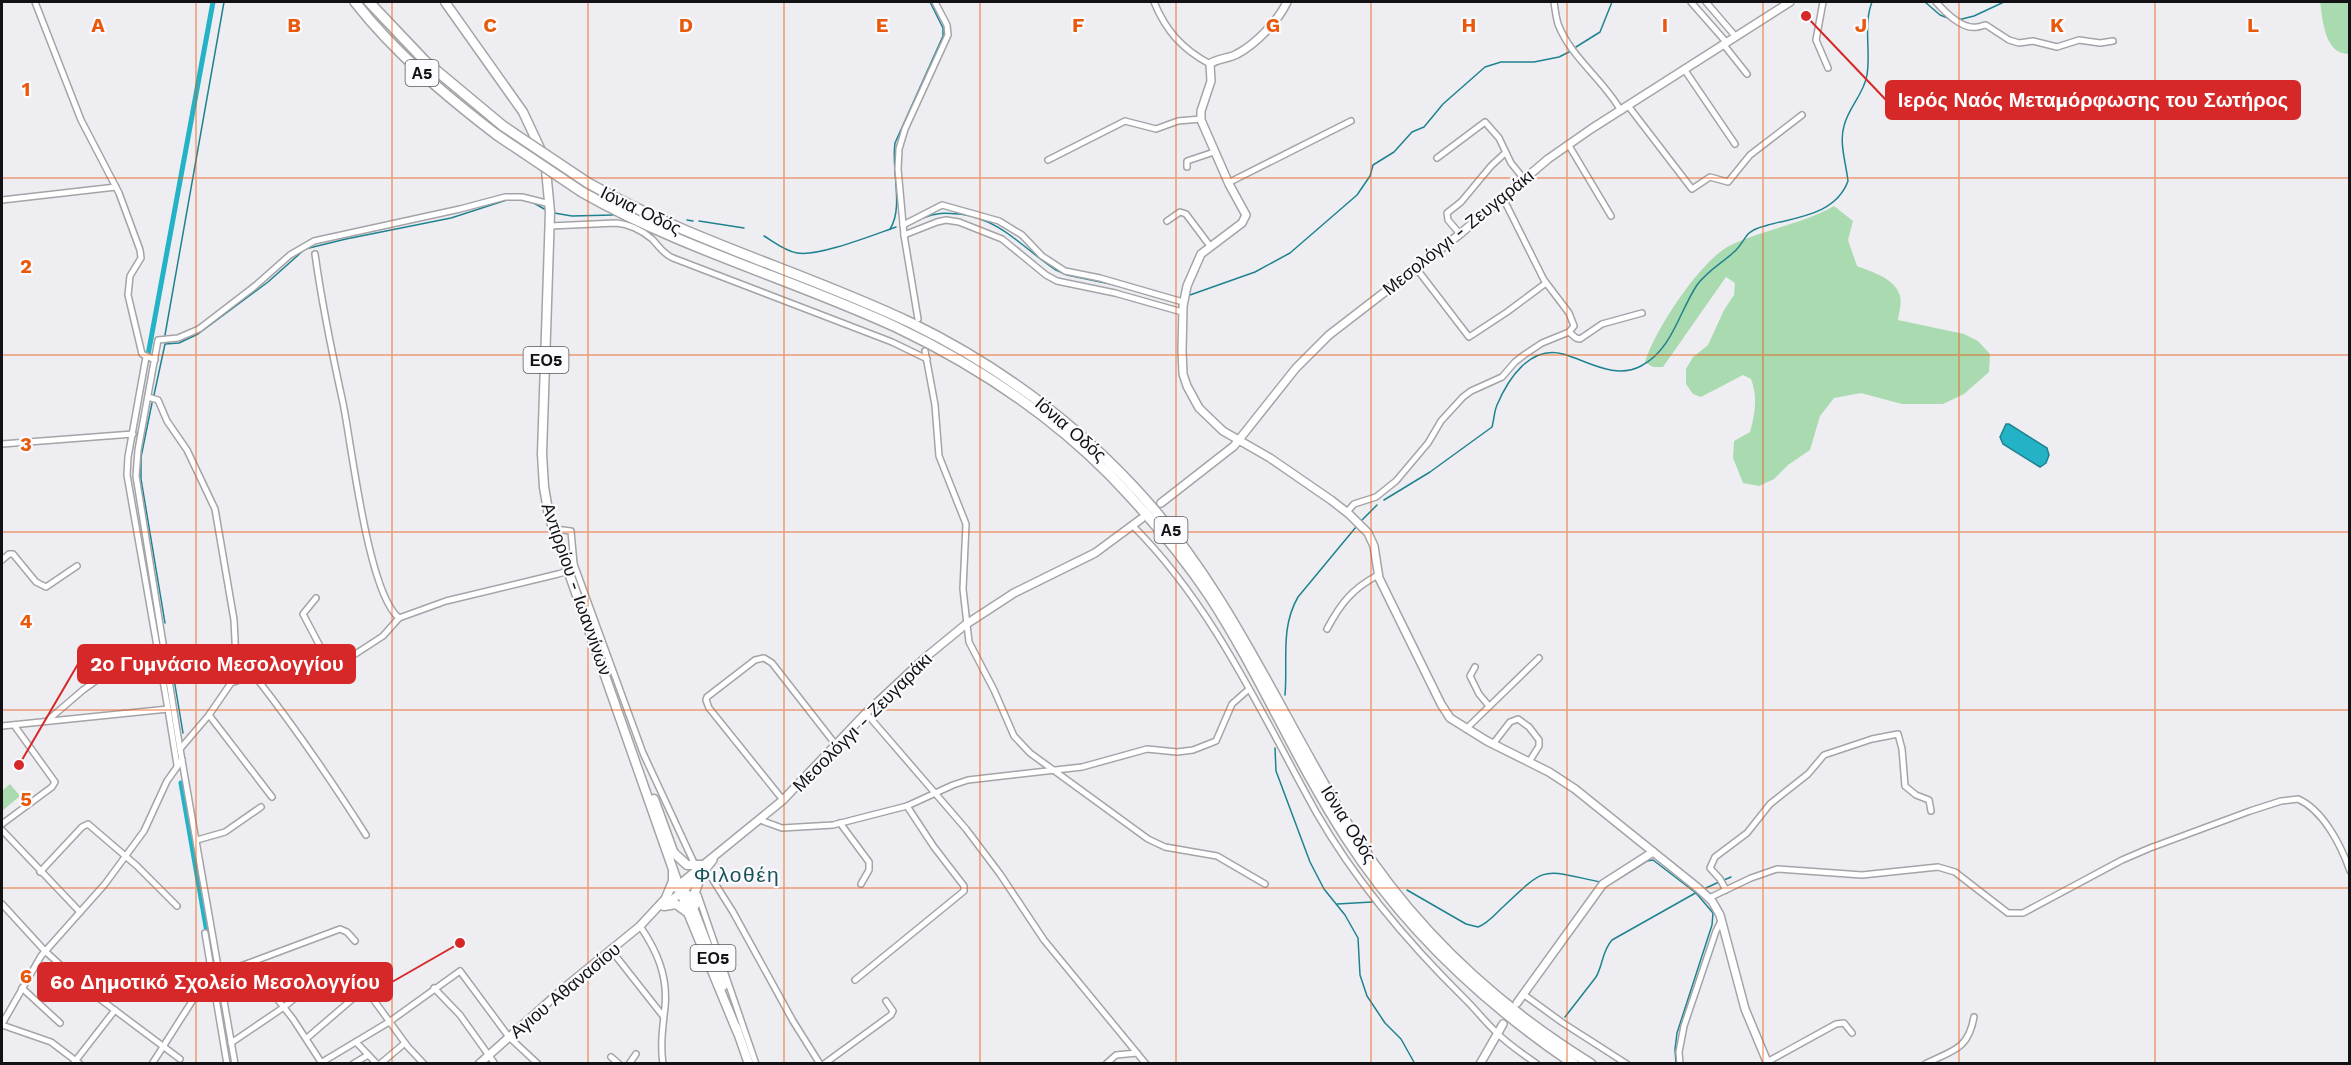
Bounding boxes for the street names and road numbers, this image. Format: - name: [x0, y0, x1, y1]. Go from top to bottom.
- road number: Α5: [406, 60, 438, 86]
- street label: Μεσολόγγι - Ζευγαράκι: [1378, 165, 1538, 299]
- street label: Ιόνια Οδός: [597, 181, 685, 239]
- road number: ΕΟ5: [524, 347, 568, 373]
- street label: Ιόνια Οδός: [1031, 392, 1111, 466]
- street label: Αντιρρίου - Ιωαννίνων: [538, 500, 616, 678]
- road number: Α5: [1154, 517, 1188, 543]
- street label: Μεσολόγγι - Ζευγαράκι: [788, 648, 936, 796]
- street label: Ιόνια Οδός: [1317, 781, 1381, 867]
- street label: Αγιου Αθανασίου: [506, 938, 624, 1042]
- road number: ΕΟ5: [690, 945, 736, 971]

